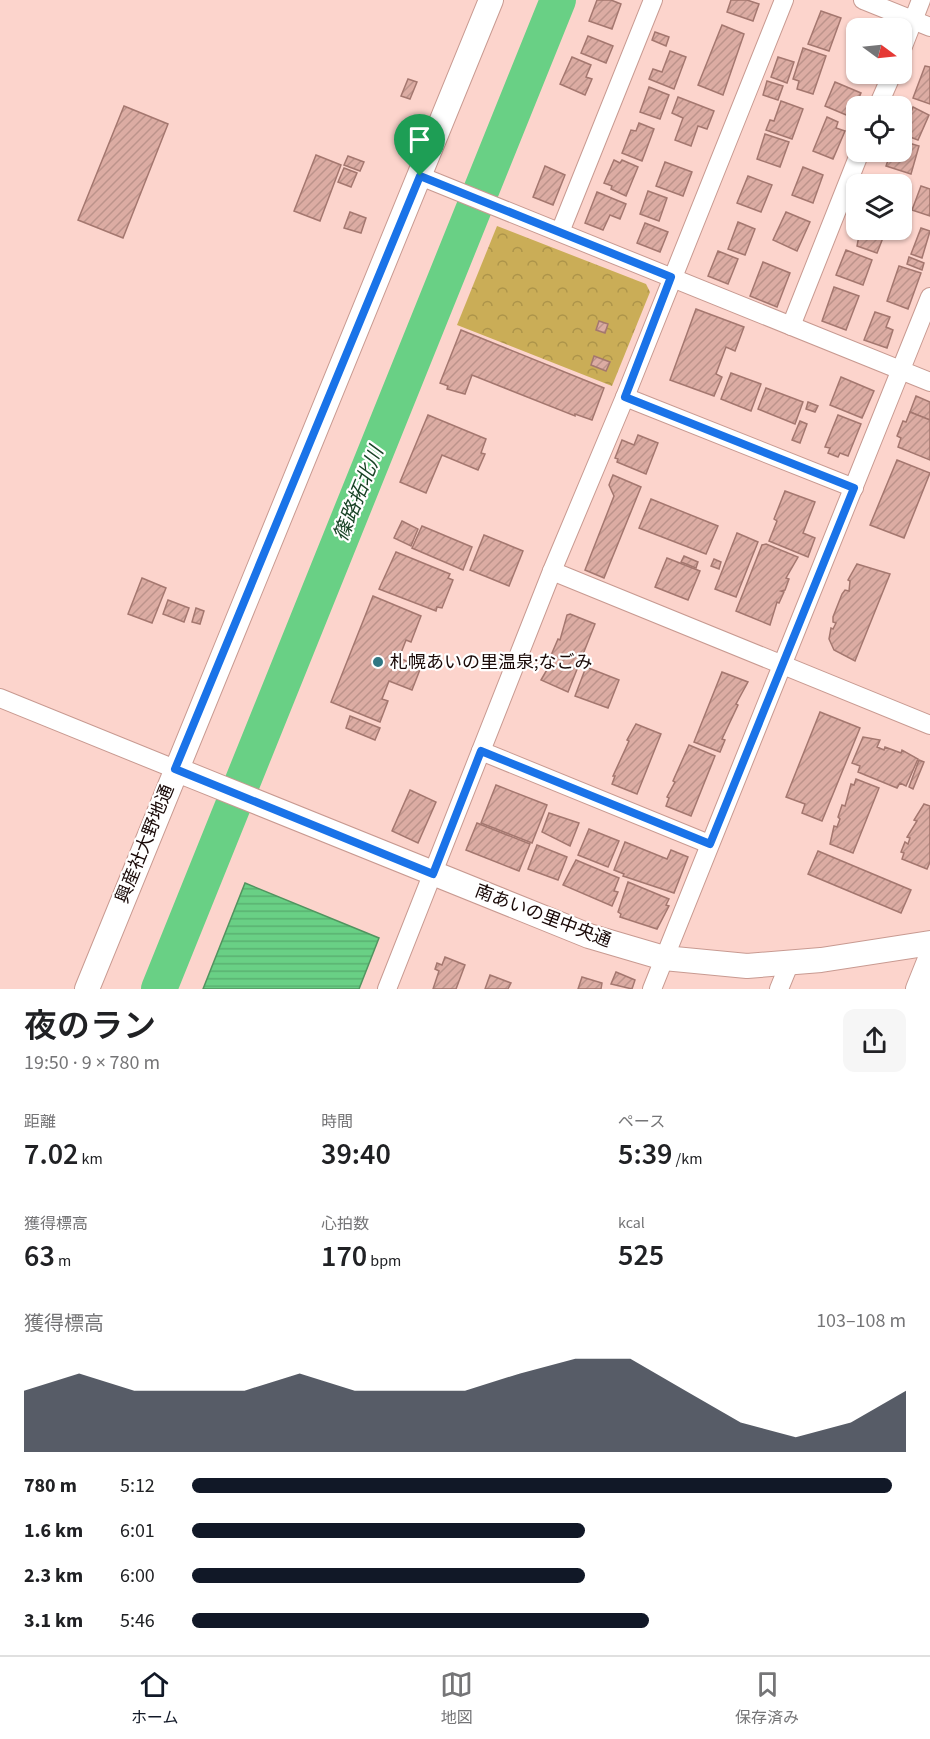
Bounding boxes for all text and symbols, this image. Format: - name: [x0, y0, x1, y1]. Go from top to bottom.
- north arrow: [846, 18, 912, 84]
- map controls: [846, 18, 912, 240]
- button: locate: [846, 96, 912, 162]
- pin: [394, 114, 445, 176]
- icon: arrive: [403, 123, 436, 156]
- button: layers: [846, 174, 912, 240]
- water label: 篠路拓北川: [327, 441, 391, 546]
- place label: 札幌あいの里温泉;なごみ: [390, 650, 592, 675]
- marker: 札幌あいの里温泉;なごみ: [371, 655, 385, 669]
- street label: 興産社大野地通: [110, 781, 180, 907]
- street label: 南あいの里中央通: [471, 879, 615, 953]
- text: 夜のラン: [24, 1003, 156, 1050]
- button: share: [843, 1009, 906, 1072]
- text: 19:50 · 9 × 780 m: [24, 1049, 160, 1077]
- text: 距離: [24, 1111, 56, 1133]
- text: 時間: [321, 1111, 353, 1133]
- text: ペース: [618, 1111, 665, 1133]
- text: 7.02: [24, 1133, 78, 1176]
- text: 39:40: [321, 1133, 391, 1176]
- text: 5:39: [618, 1133, 672, 1176]
- text: km: [78, 1148, 103, 1170]
- text: /km: [672, 1148, 702, 1170]
- text: kcal: [618, 1212, 645, 1234]
- text: 獲得標高: [24, 1213, 88, 1235]
- text: 心拍数: [321, 1213, 369, 1235]
- text: 525: [618, 1234, 664, 1277]
- text: 63: [24, 1235, 55, 1278]
- text: 170: [321, 1235, 367, 1278]
- text: m: [55, 1250, 71, 1272]
- text: bpm: [367, 1250, 401, 1272]
- text: 103–108 m: [816, 1307, 906, 1335]
- text: 獲得標高: [24, 1310, 104, 1338]
- text: 780 m: [24, 1472, 77, 1500]
- text: 5:12: [120, 1472, 155, 1500]
- text: 1.6 km: [24, 1517, 83, 1545]
- text: 6:01: [120, 1517, 155, 1545]
- text: 2.3 km: [24, 1562, 83, 1590]
- text: 6:00: [120, 1562, 155, 1590]
- text: 3.1 km: [24, 1607, 83, 1635]
- text: 5:46: [120, 1607, 155, 1635]
- tab: ホーム: [131, 1668, 178, 1729]
- tab: 地図: [440, 1668, 473, 1729]
- tab: 保存済み: [735, 1668, 799, 1729]

